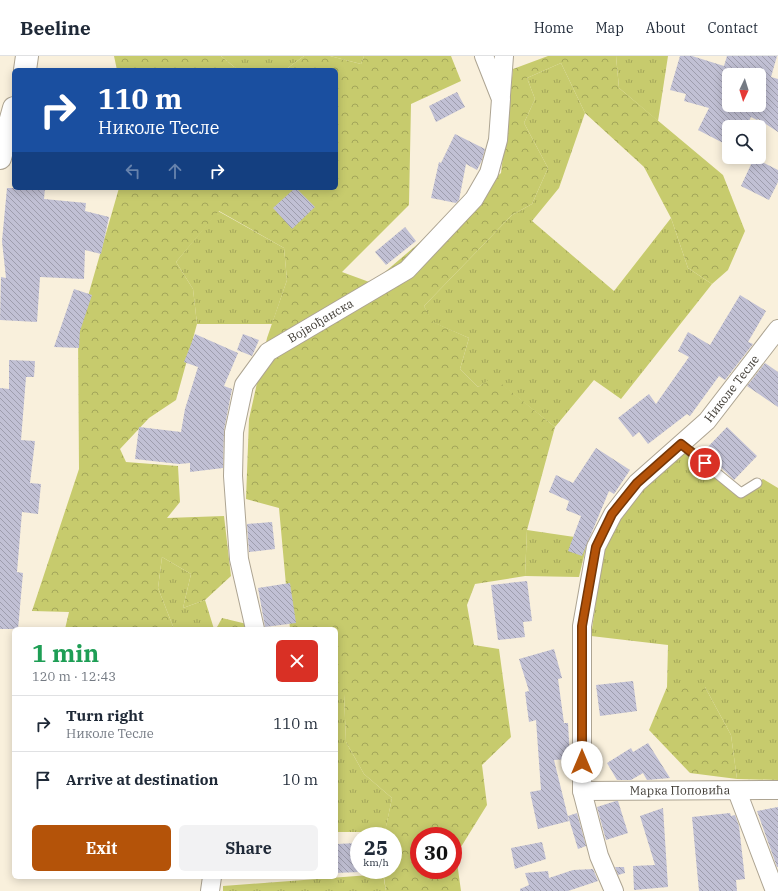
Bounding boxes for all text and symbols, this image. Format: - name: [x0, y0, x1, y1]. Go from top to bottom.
- text: Beeline: [20, 16, 91, 40]
- text: Home: [534, 19, 573, 37]
- text: Map: [595, 19, 624, 37]
- text: About: [646, 19, 685, 37]
- text: Contact: [707, 19, 758, 37]
- north arrow: [722, 68, 766, 112]
- map controls: [722, 68, 766, 164]
- text: 110 m: [98, 80, 182, 117]
- icon: right: [32, 84, 84, 136]
- text: Николе Тесле: [98, 116, 220, 139]
- button: search: [722, 120, 766, 164]
- icon: left: [122, 160, 144, 182]
- icon: ahead: [164, 160, 186, 182]
- icon: right: [206, 160, 228, 182]
- street label: Војвођанска: [285, 295, 356, 346]
- street label: Николе Тесле: [701, 352, 762, 425]
- pin: [688, 446, 722, 480]
- icon: arrive: [694, 452, 716, 474]
- text: 1 min: [32, 637, 99, 669]
- button: close: [276, 640, 318, 682]
- text: 120 m · 12:43: [32, 668, 116, 685]
- text: Turn right: [66, 706, 144, 725]
- icon: right: [32, 713, 54, 735]
- text: 110 m: [273, 714, 318, 733]
- text: Николе Тесле: [66, 725, 154, 742]
- position arrow: [561, 741, 603, 783]
- icon: arrive: [32, 769, 54, 791]
- text: Arrive at destination: [66, 770, 218, 789]
- text: 10 m: [282, 770, 318, 789]
- street label: Марка Поповића: [630, 782, 731, 798]
- button: Exit: [32, 825, 171, 871]
- button: Share: [179, 825, 318, 871]
- speed limit sign: 30: [410, 827, 462, 879]
- text: 25: [364, 834, 388, 861]
- text: km/h: [363, 856, 389, 869]

